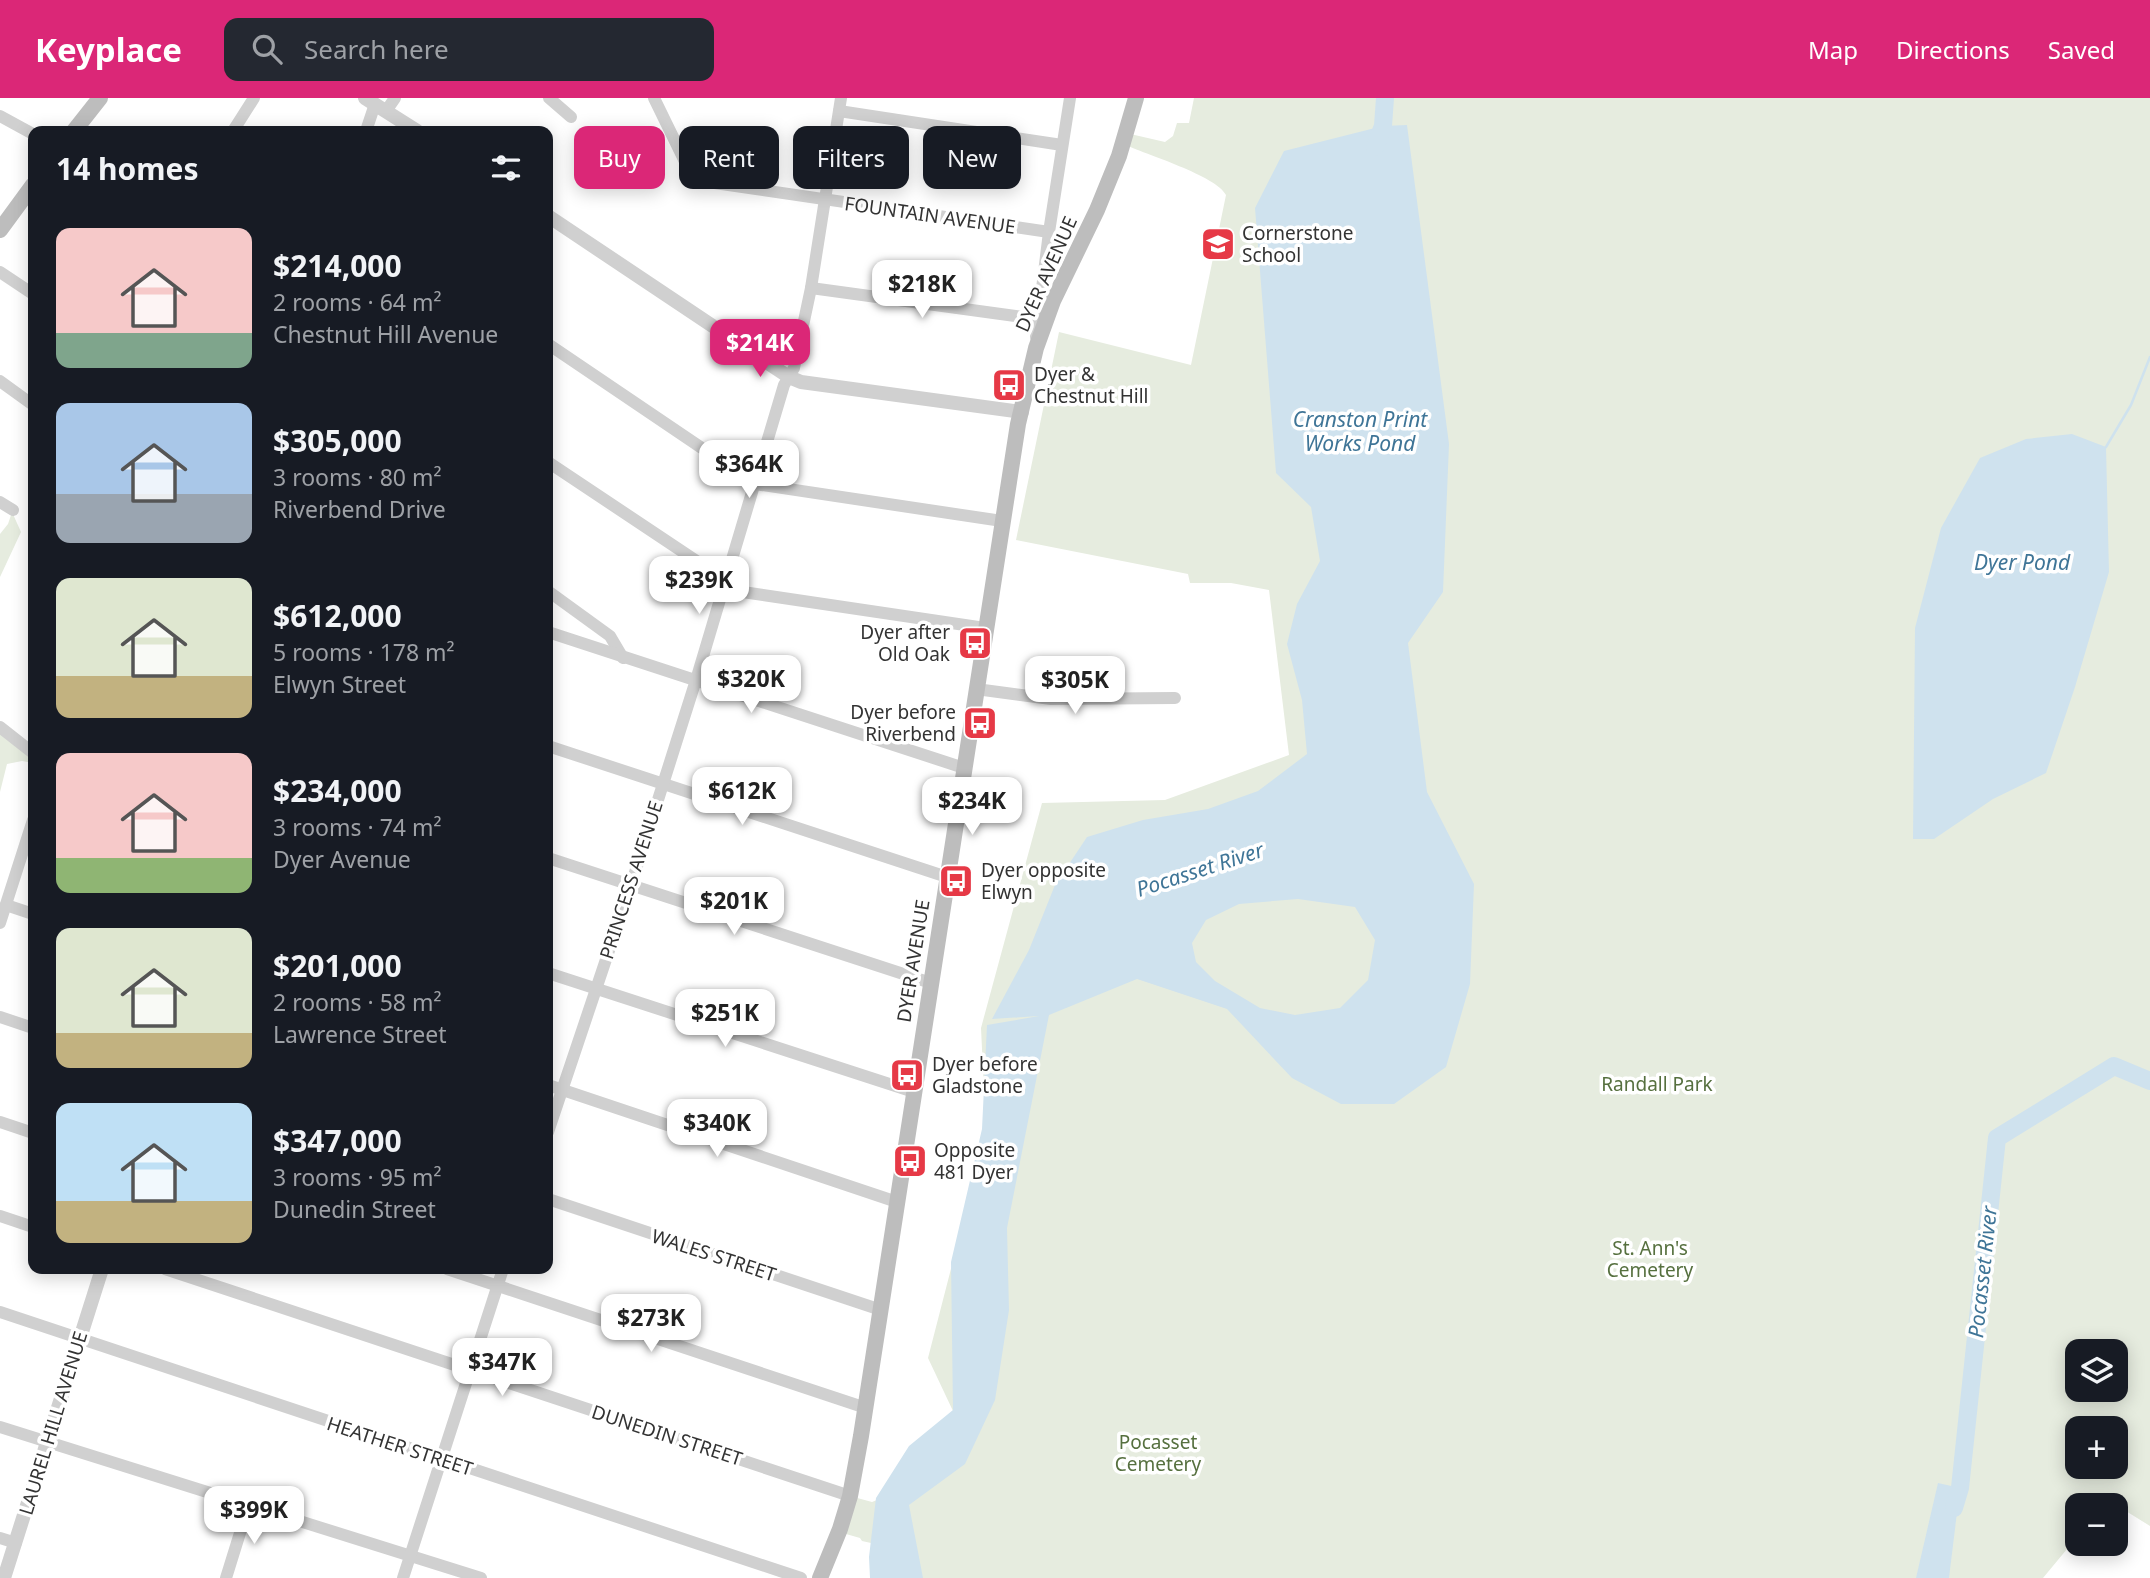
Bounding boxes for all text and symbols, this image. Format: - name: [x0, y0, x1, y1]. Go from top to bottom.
- search box: [224, 18, 714, 81]
- text: Keyplace: [35, 27, 182, 72]
- icon: search: [248, 30, 286, 68]
- text: Search here: [304, 31, 449, 67]
- text: Map: [1808, 33, 1858, 66]
- text: Directions: [1896, 33, 2010, 66]
- text: Saved: [2048, 33, 2115, 66]
- chip: Buy: [574, 126, 665, 189]
- chip: Rent: [679, 126, 779, 189]
- chip: Filters: [793, 126, 909, 189]
- chip: New: [923, 126, 1021, 189]
- text: 14 homes: [56, 148, 199, 189]
- icon: filters: [487, 149, 525, 187]
- street label: FOUNTAIN AVENUE: [843, 190, 1017, 240]
- street label: DYER AVENUE: [1009, 212, 1083, 336]
- place label: Cornerstone School: [1242, 220, 1354, 268]
- school or university icon: Cornerstone School: [1199, 225, 1237, 263]
- text: $214,000: [273, 245, 402, 286]
- icon: home: [112, 256, 196, 340]
- pin: $218K: [873, 260, 971, 320]
- text: $218K: [888, 267, 956, 299]
- text: 2 rooms · 64 m²: [273, 286, 442, 318]
- text: Chestnut Hill Avenue: [273, 318, 498, 350]
- pin: $214K: [711, 320, 809, 379]
- text: $214K: [726, 326, 794, 358]
- place label: Dyer & Chestnut Hill: [1034, 361, 1149, 409]
- bus stop icon: Dyer & Chestnut Hill: [990, 366, 1028, 404]
- water label: Cranston Print Works Pond: [1293, 405, 1428, 457]
- text: $305,000: [273, 420, 402, 461]
- icon: home: [112, 431, 196, 515]
- pin: $364K: [700, 440, 798, 500]
- text: $364K: [715, 447, 783, 479]
- text: 3 rooms · 80 m²: [273, 461, 442, 493]
- text: Riverbend Drive: [273, 493, 446, 525]
- water label: Dyer Pond: [1974, 548, 2071, 576]
- pin: $239K: [650, 556, 748, 616]
- text: $239K: [665, 563, 733, 595]
- text: $612,000: [273, 595, 402, 636]
- icon: home: [112, 606, 196, 690]
- place label: Dyer after Old Oak: [860, 619, 950, 667]
- bus stop icon: Dyer after Old Oak: [956, 624, 994, 662]
- text: 5 rooms · 178 m²: [273, 636, 455, 668]
- pin: $320K: [702, 656, 800, 715]
- pin: $305K: [1026, 656, 1124, 716]
- text: $320K: [717, 662, 785, 694]
- text: $305K: [1041, 663, 1109, 695]
- text: Elwyn Street: [273, 668, 406, 700]
- place label: Dyer before Riverbend: [850, 699, 956, 747]
- bus stop icon: Dyer before Riverbend: [961, 704, 999, 742]
- pin: $612K: [693, 768, 791, 827]
- text: $234,000: [273, 770, 402, 811]
- text: $612K: [708, 774, 776, 806]
- pin: $234K: [923, 778, 1021, 837]
- icon: home: [112, 781, 196, 865]
- text: $234K: [938, 784, 1006, 816]
- street label: PRINCESS AVENUE: [593, 798, 669, 962]
- text: 3 rooms · 74 m²: [273, 811, 442, 843]
- water label: Pocasset River: [1132, 835, 1268, 903]
- text: Dyer Avenue: [273, 843, 411, 875]
- place label: Dyer opposite Elwyn: [981, 857, 1106, 905]
- bus stop icon: Dyer opposite Elwyn: [937, 862, 975, 900]
- pin: $201K: [685, 878, 783, 937]
- text: $201K: [700, 884, 768, 916]
- street label: DYER AVENUE: [890, 898, 936, 1024]
- text: $201,000: [273, 945, 402, 986]
- icon: home: [112, 956, 196, 1040]
- text: 2 rooms · 58 m²: [273, 986, 442, 1018]
- pin: $251K: [676, 990, 774, 1049]
- text: $251K: [691, 996, 759, 1028]
- text: Lawrence Street: [273, 1018, 446, 1050]
- place label: Dyer before Gladstone: [932, 1051, 1038, 1099]
- bus stop icon: Dyer before Gladstone: [888, 1056, 926, 1094]
- park label: Randall Park: [1601, 1071, 1713, 1097]
- pin: $340K: [668, 1100, 766, 1159]
- text: $340K: [683, 1106, 751, 1138]
- text: $347,000: [273, 1120, 402, 1161]
- icon: home: [112, 1131, 196, 1215]
- place label: Opposite 481 Dyer: [934, 1137, 1015, 1185]
- bus stop icon: Opposite 481 Dyer: [891, 1142, 929, 1180]
- text: 3 rooms · 95 m²: [273, 1161, 442, 1193]
- text: Dunedin Street: [273, 1193, 436, 1225]
- water label: Pocasset River: [1961, 1203, 2003, 1339]
- street label: WALES STREET: [648, 1223, 780, 1287]
- park label: St. Ann's Cemetery: [1607, 1235, 1693, 1283]
- pin: $273K: [602, 1294, 700, 1354]
- text: $273K: [617, 1301, 685, 1333]
- street label: LAUREL HILL AVENUE: [13, 1328, 93, 1518]
- pin: $347K: [453, 1338, 551, 1398]
- map controls: [2065, 1339, 2128, 1556]
- button: layers: [2065, 1339, 2128, 1402]
- text: $347K: [468, 1345, 536, 1377]
- street label: DUNEDIN STREET: [588, 1398, 746, 1472]
- street label: HEATHER STREET: [324, 1410, 477, 1482]
- button: +: [2065, 1416, 2128, 1479]
- park label: Pocasset Cemetery: [1115, 1429, 1201, 1477]
- pin: $399K: [205, 1486, 303, 1546]
- text: $399K: [220, 1493, 288, 1525]
- button: −: [2065, 1493, 2128, 1556]

